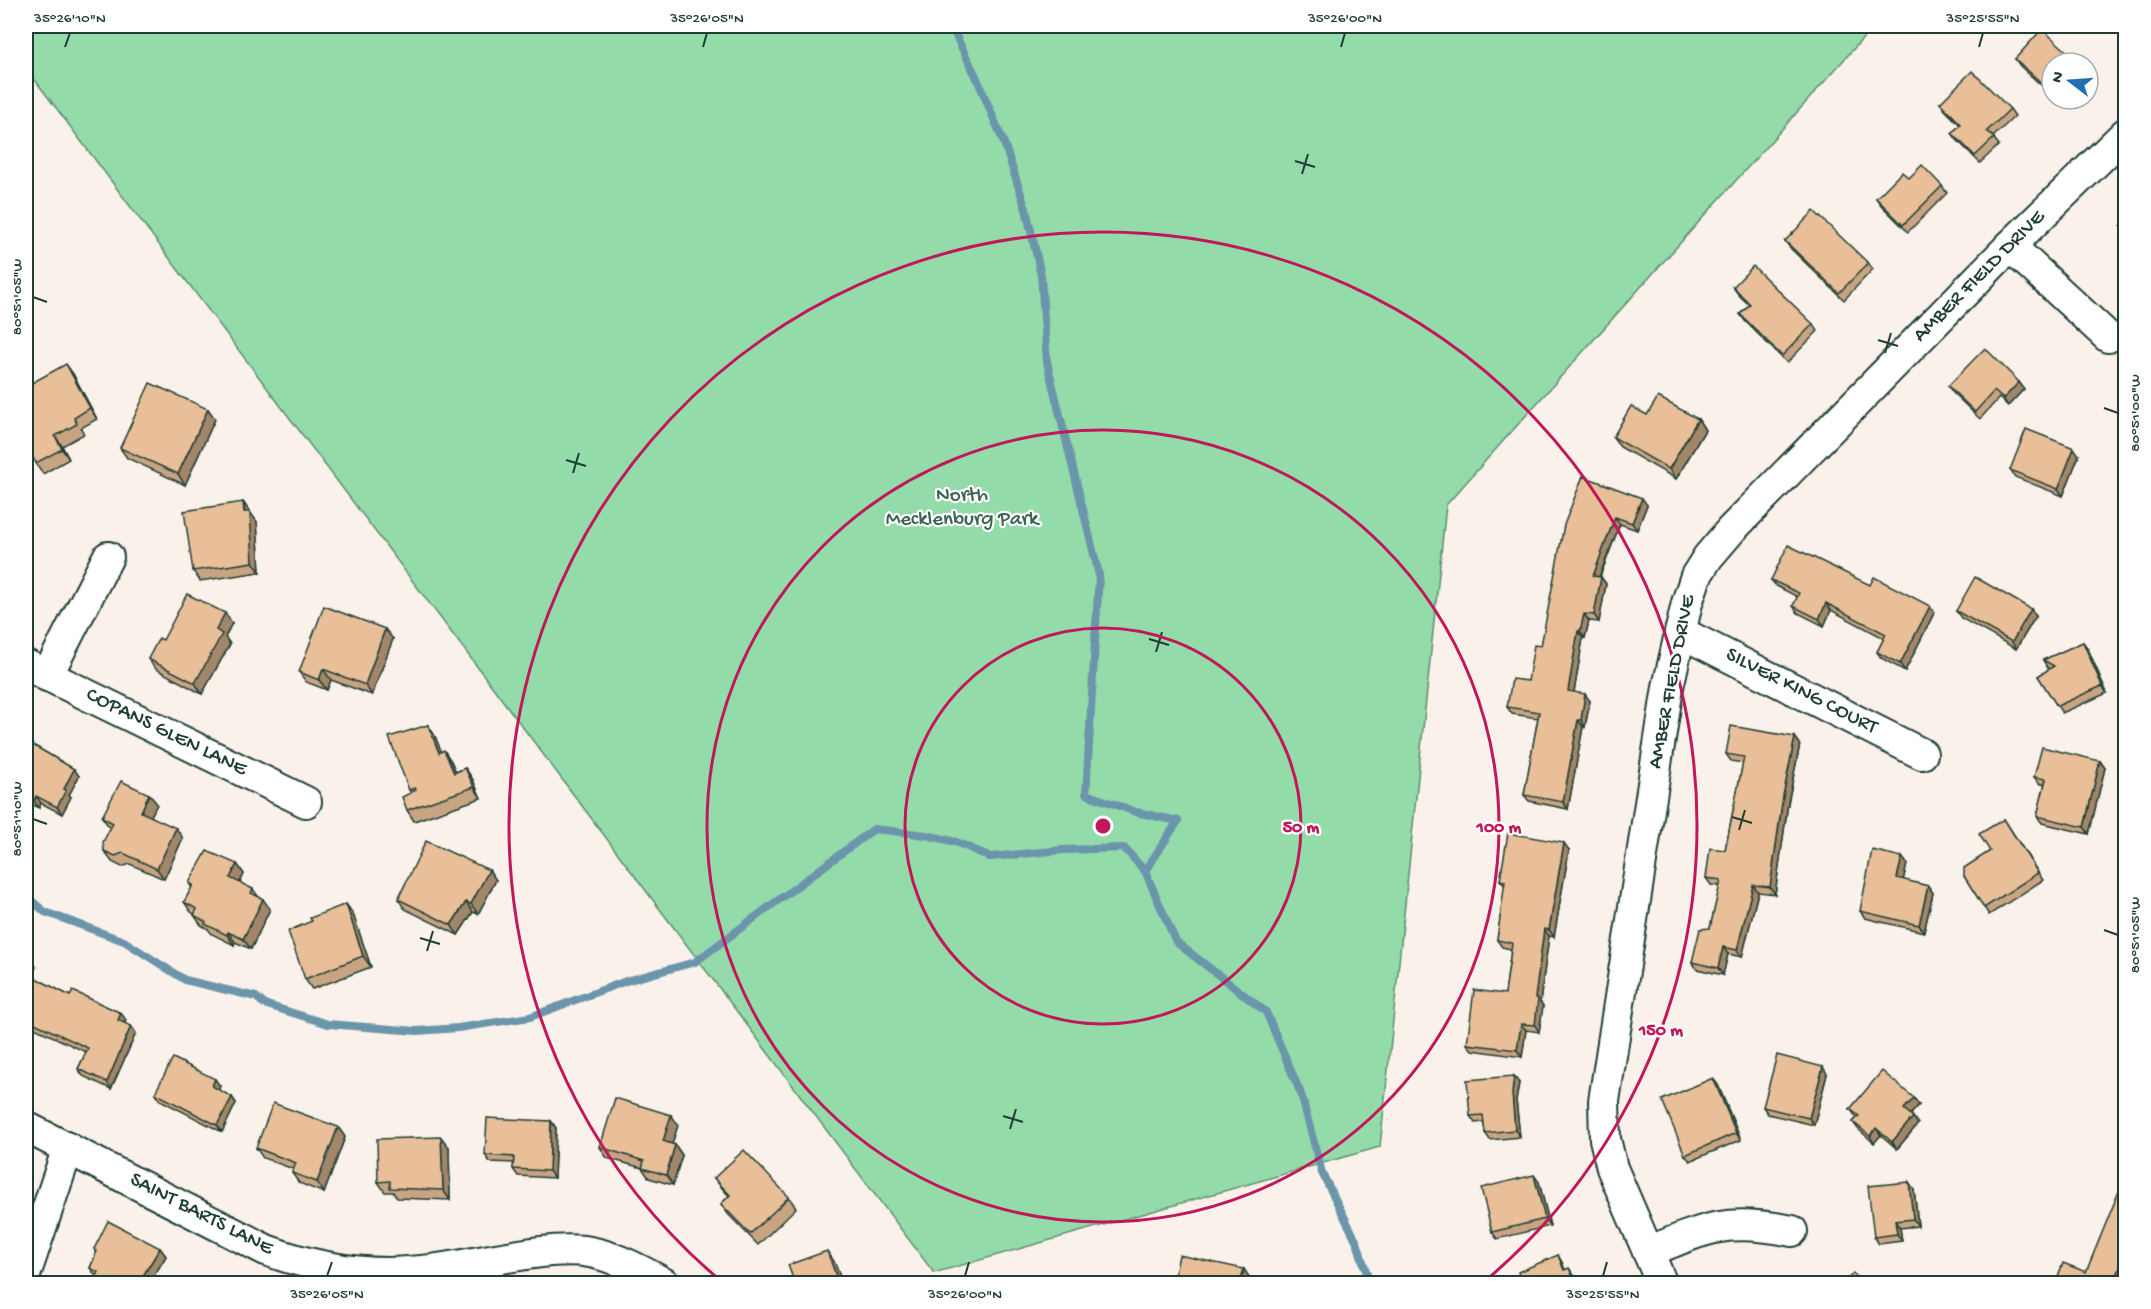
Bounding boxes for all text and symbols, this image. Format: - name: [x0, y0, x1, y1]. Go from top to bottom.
- text: 35°26'10"N: [33, 10, 106, 28]
- text: 35°26'05"N: [669, 10, 744, 28]
- text: 35°26'00"N: [1307, 10, 1382, 28]
- text: 35°25'55"N: [1945, 10, 2020, 28]
- north arrow: [2040, 51, 2100, 111]
- text: N: [2048, 69, 2070, 85]
- street label: AMBER FIELD DRIVE: [1909, 205, 2052, 348]
- text: 80°51'05"W: [9, 258, 27, 335]
- text: 80°51'00"W: [2127, 374, 2145, 452]
- park label: North Mecklenburg Park: [886, 484, 1041, 533]
- street label: AMBER FIELD DRIVE: [1644, 592, 1702, 771]
- street label: SILVER KING COURT: [1721, 643, 1882, 741]
- street label: COPANS GLEN LANE: [81, 683, 251, 783]
- text: 80°51'10"W: [9, 781, 27, 856]
- centre of rings: [1093, 816, 1113, 836]
- text: 50 m: [1283, 818, 1320, 839]
- text: 100 m: [1476, 818, 1522, 839]
- text: 80°51'05"W: [2127, 896, 2145, 973]
- text: 150 m: [1638, 1021, 1683, 1042]
- street label: SAINT BARTS LANE: [125, 1168, 278, 1262]
- text: 35°26'05"N: [289, 1286, 364, 1304]
- text: 35°26'00"N: [927, 1286, 1002, 1304]
- text: 35°25'55"N: [1565, 1286, 1640, 1304]

